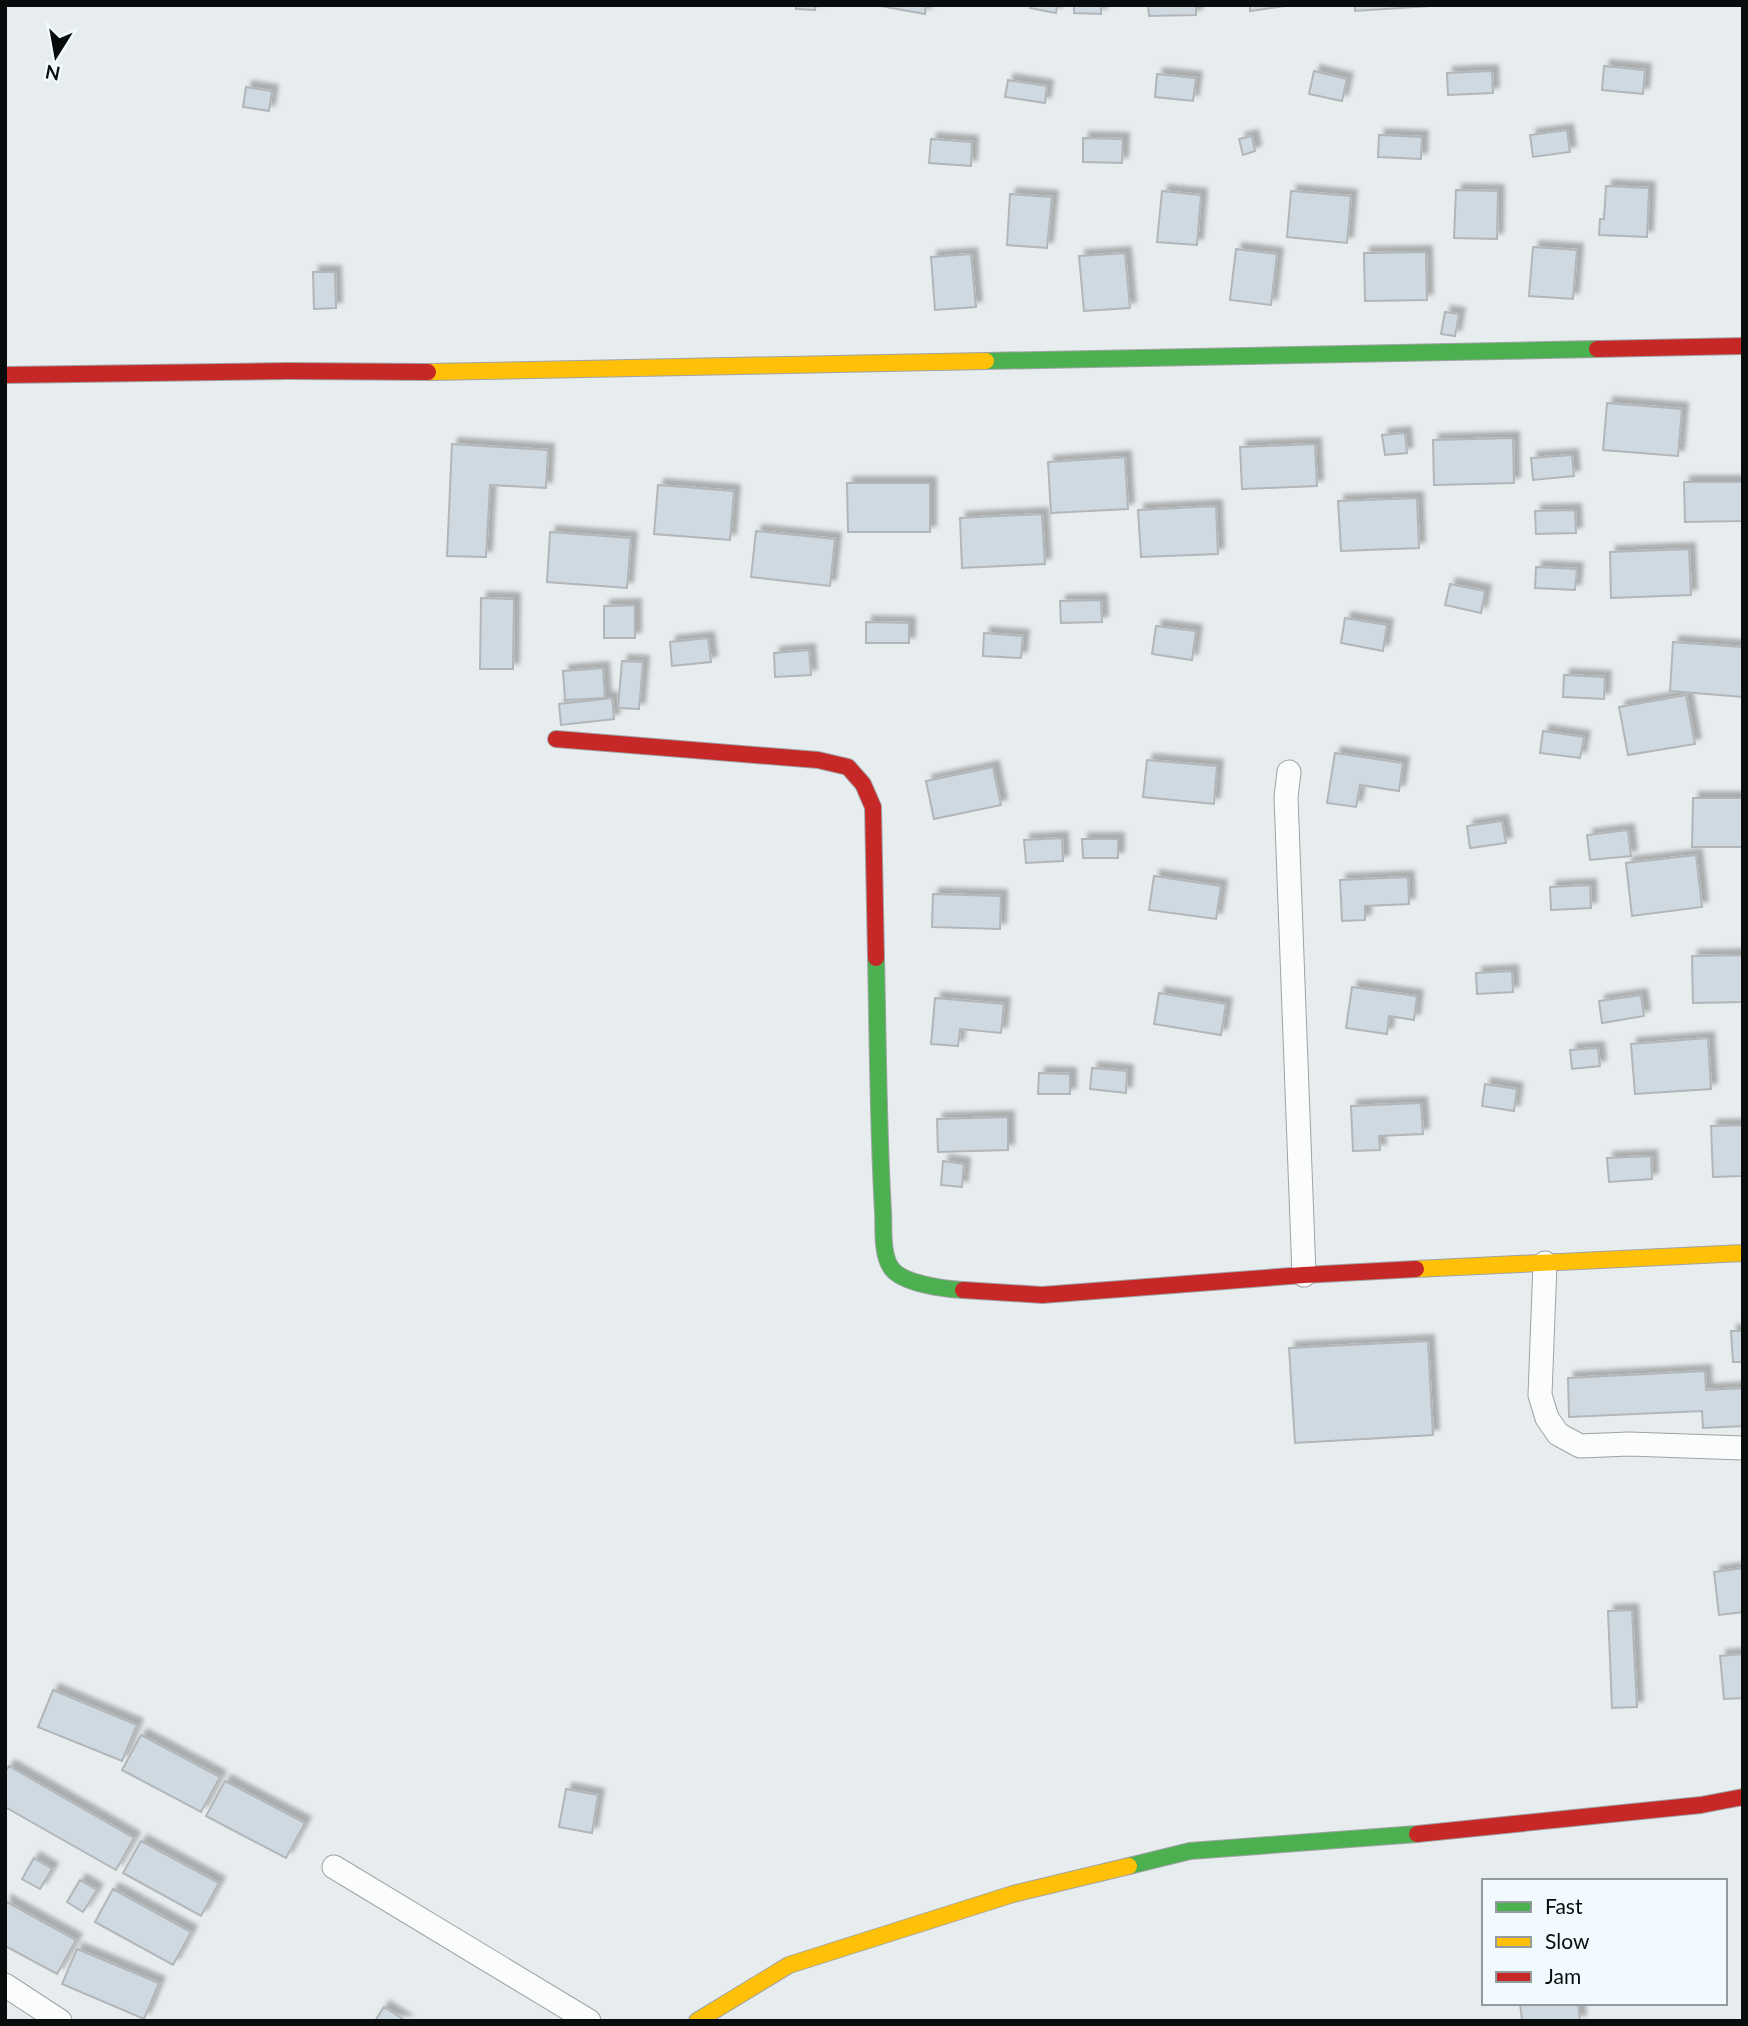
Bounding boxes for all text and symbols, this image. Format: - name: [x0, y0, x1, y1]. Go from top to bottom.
- north arrow: [21, 21, 91, 91]
- text: N: [43, 60, 62, 86]
- legend: [1482, 1879, 1727, 2005]
- text: Fast: [1545, 1893, 1583, 1918]
- text: Slow: [1545, 1928, 1590, 1953]
- text: Jam: [1545, 1963, 1581, 1988]

